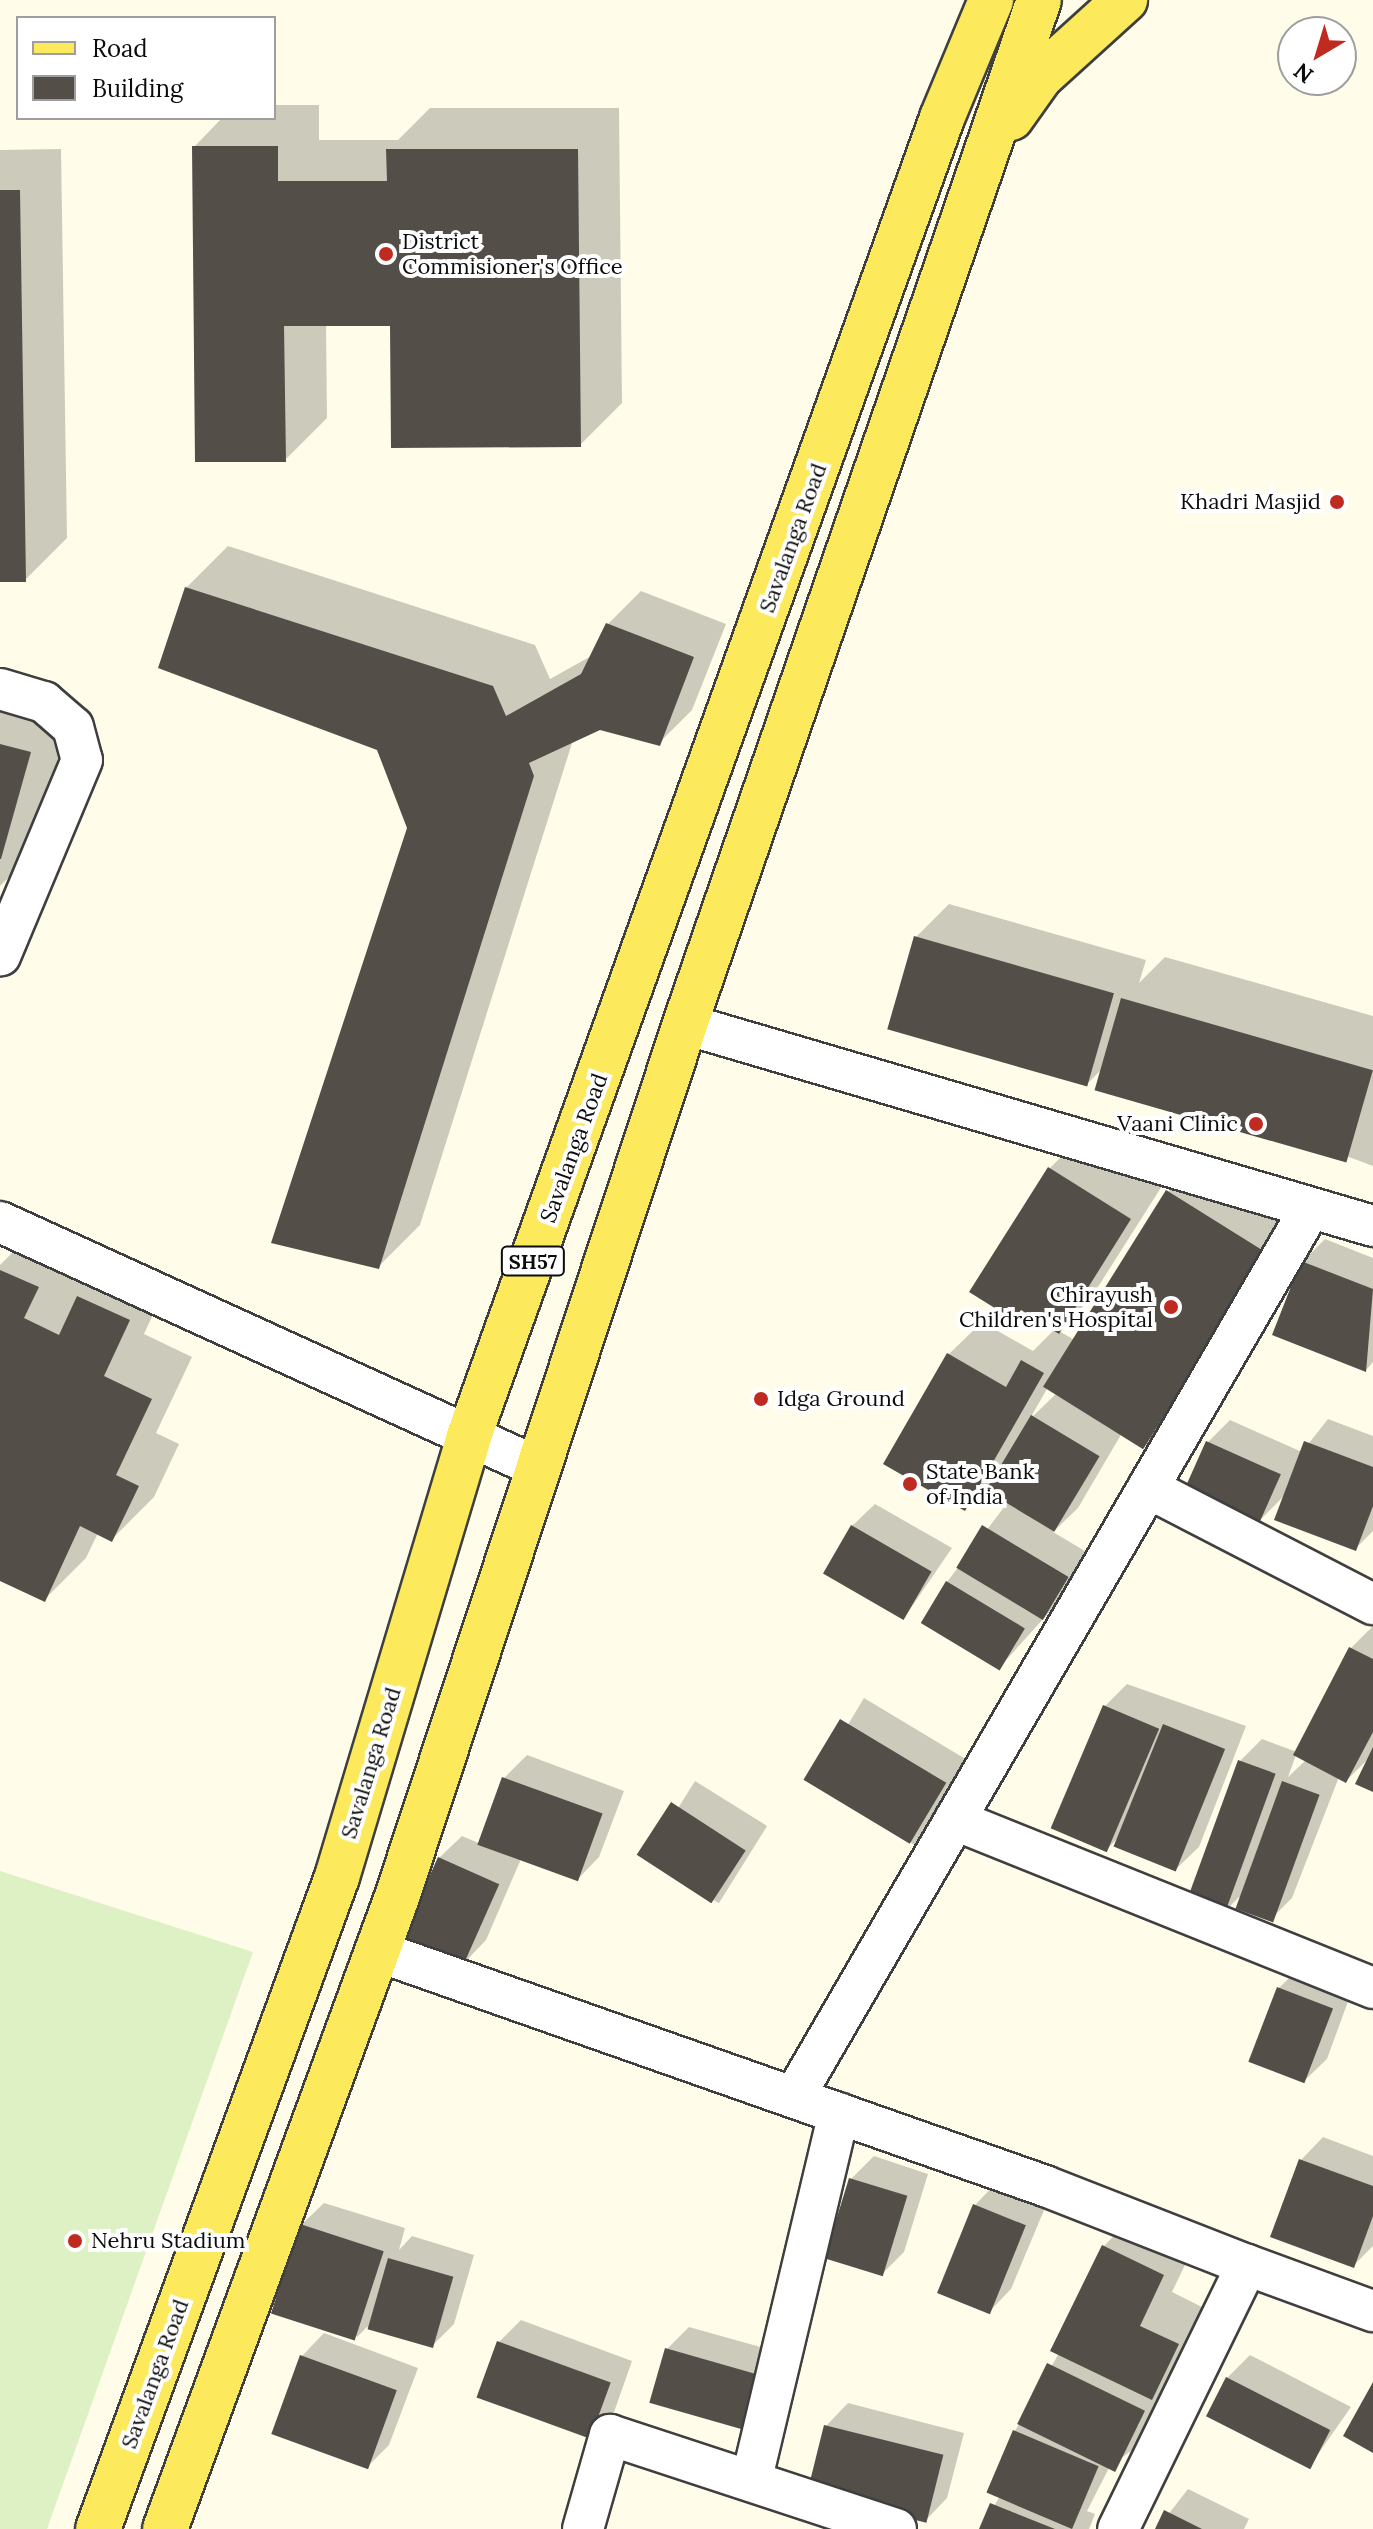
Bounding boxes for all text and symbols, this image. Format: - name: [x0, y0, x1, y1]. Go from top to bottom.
- legend: [16, 16, 276, 120]
- north arrow: [1277, 16, 1357, 96]
- text: Road: [92, 33, 148, 64]
- text: N: [1288, 57, 1319, 90]
- text: Building: [92, 73, 183, 104]
- place label: District Commisioner's Office: [402, 228, 623, 280]
- marker: District Commisioner's Office: [377, 245, 395, 263]
- street label: Savalanga Road: [754, 460, 832, 616]
- place label: Khadri Masjid: [1180, 489, 1321, 515]
- marker: Khadri Masjid: [1328, 493, 1346, 511]
- street label: Savalanga Road: [535, 1070, 613, 1226]
- place label: Vaani Clinic: [1117, 1111, 1238, 1137]
- marker: Vaani Clinic: [1245, 1113, 1267, 1135]
- road number: SH57: [499, 1245, 567, 1277]
- place label: Chirayush Children's Hospital: [959, 1281, 1153, 1332]
- marker: Chirayush Children's Hospital: [1160, 1296, 1182, 1318]
- place label: Idga Ground: [777, 1386, 905, 1412]
- marker: Idga Ground: [752, 1390, 770, 1408]
- place label: State Bank of India: [926, 1458, 1035, 1510]
- marker: State Bank of India: [901, 1475, 919, 1493]
- street label: Savalanga Road: [335, 1684, 407, 1842]
- place label: Nehru Stadium: [91, 2228, 245, 2254]
- marker: Nehru Stadium: [66, 2232, 84, 2250]
- street label: Savalanga Road: [116, 2296, 194, 2452]

